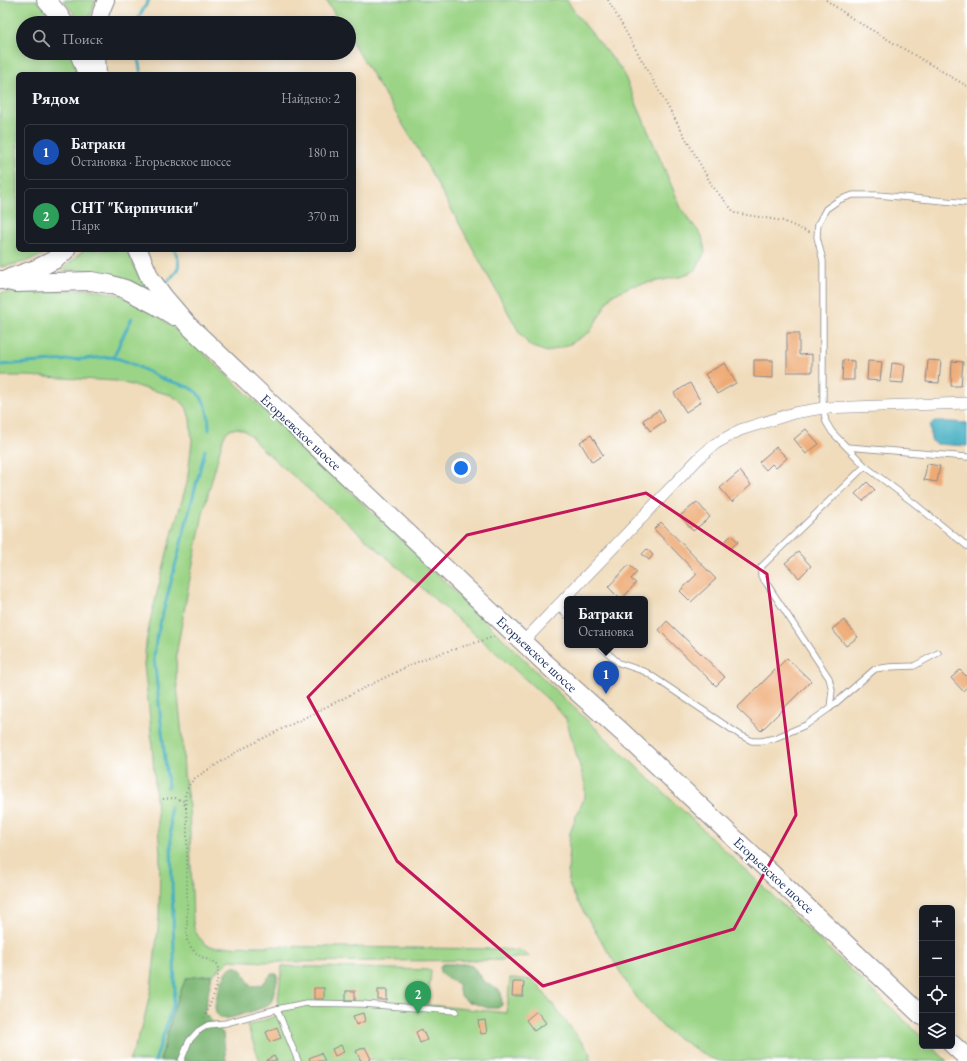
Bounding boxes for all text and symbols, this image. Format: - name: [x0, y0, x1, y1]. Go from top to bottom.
- search box: [16, 16, 356, 60]
- icon: search: [30, 27, 52, 49]
- text: Поиск: [62, 29, 103, 48]
- text: Рядом: [32, 87, 80, 109]
- text: Найдено: 2: [281, 90, 340, 107]
- text: Батраки: [71, 134, 126, 153]
- text: 1: [43, 144, 49, 161]
- text: 180 m: [308, 144, 339, 161]
- text: Остановка · Егорьевское шоссе: [71, 153, 231, 170]
- text: СНТ "Кирпичики": [71, 198, 199, 217]
- text: 2: [43, 208, 49, 225]
- text: 370 m: [308, 208, 339, 225]
- text: Парк: [71, 217, 100, 234]
- street label: Егорьевское шоссе: [257, 390, 346, 474]
- your location: [451, 458, 471, 478]
- popup: [564, 596, 648, 648]
- text: Батраки: [578, 604, 633, 623]
- street label: Егорьевское шоссе: [493, 612, 582, 696]
- text: Остановка: [578, 623, 634, 640]
- pin: 1: [593, 661, 619, 694]
- street label: Егорьевское шоссе: [730, 833, 819, 917]
- map controls: [919, 905, 955, 1049]
- button: +: [919, 905, 955, 941]
- button: −: [919, 941, 955, 977]
- button: locate: [919, 977, 955, 1013]
- pin: 2: [405, 981, 431, 1014]
- button: layers: [919, 1013, 955, 1049]

